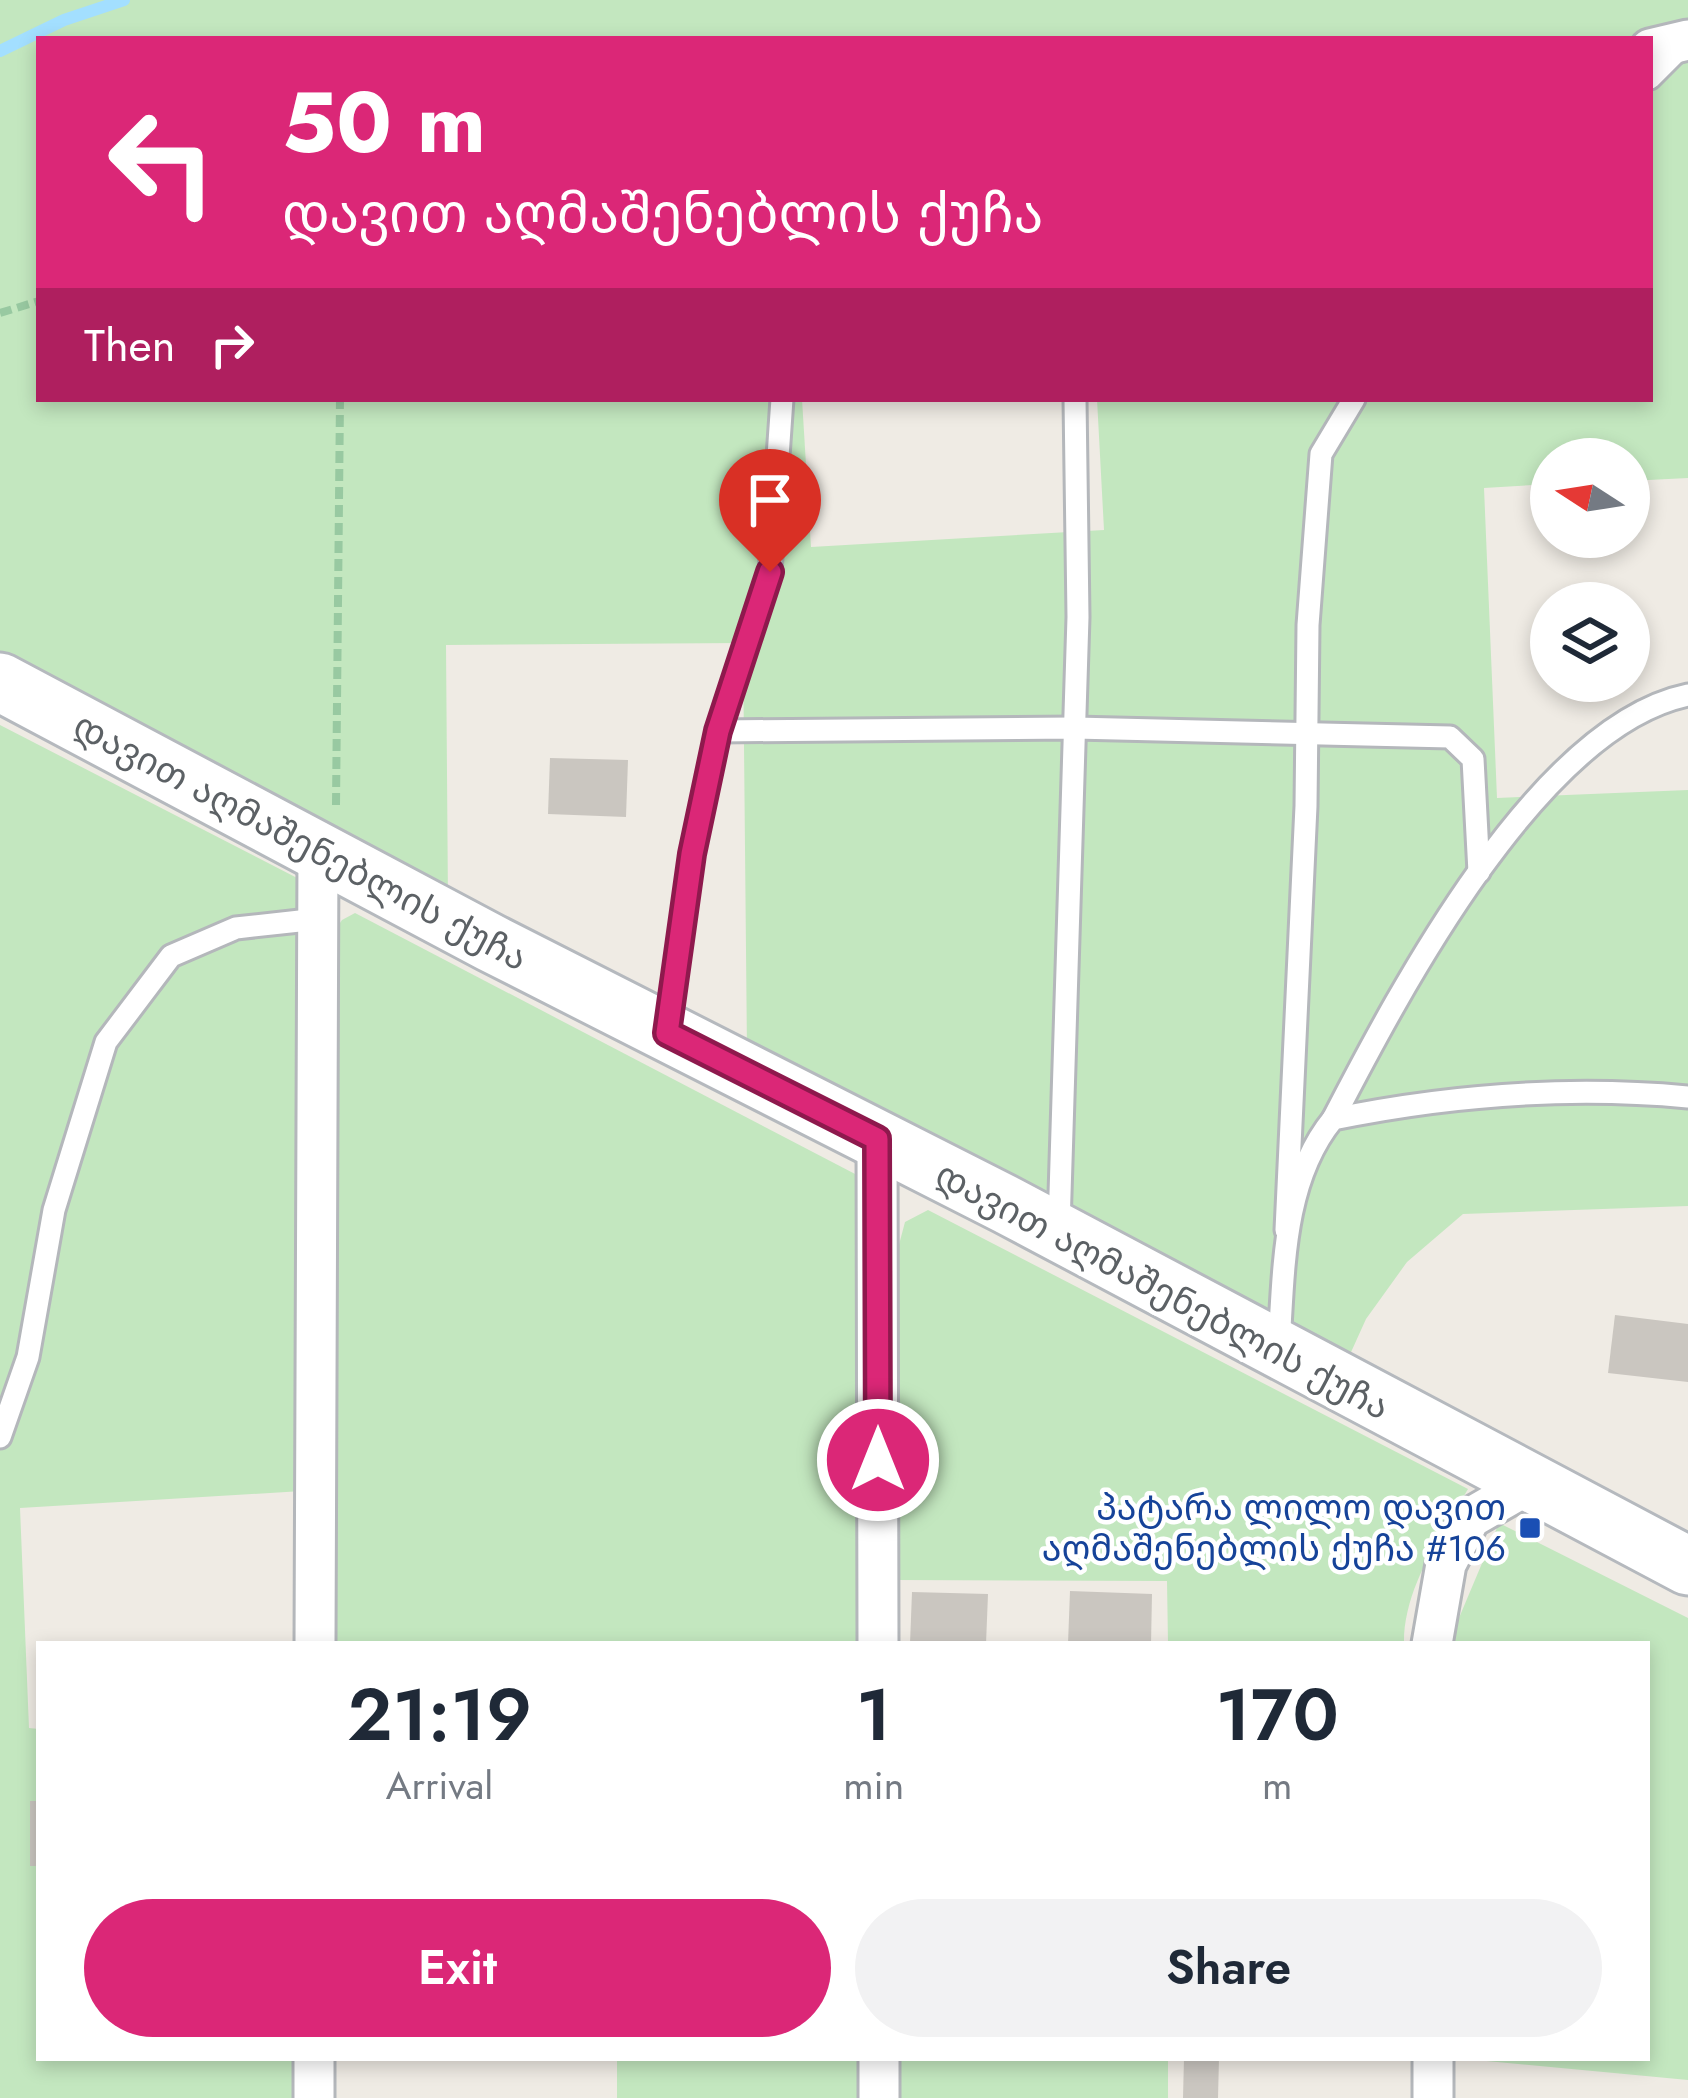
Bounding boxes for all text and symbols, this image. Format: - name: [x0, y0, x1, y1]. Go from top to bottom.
- text: 50 m: [282, 62, 486, 184]
- icon: left: [84, 84, 240, 240]
- text: დავით აღმაშენებლის ქუჩა: [282, 174, 1043, 252]
- icon: right: [199, 312, 265, 378]
- text: Then: [84, 313, 175, 378]
- north arrow: [1530, 438, 1650, 558]
- map controls: [1530, 438, 1650, 702]
- pin: [719, 449, 821, 572]
- icon: arrive: [737, 467, 803, 533]
- button: layers: [1530, 582, 1650, 702]
- street label: დავით აღმაშენებლის ქუჩა: [65, 699, 537, 983]
- street label: დავით აღმაშენებლის ქუჩა: [927, 1148, 1399, 1432]
- position arrow: [815, 1397, 941, 1523]
- place label: პატარა ლილო დავით აღმაშენებლის ქუჩა #106: [1042, 1481, 1506, 1574]
- marker: პატარა ლილო დავით აღმაშენებლის ქუჩა #106: [1517, 1515, 1543, 1541]
- text: 21:19: [347, 1663, 532, 1767]
- text: 1: [856, 1663, 891, 1767]
- text: 170: [1215, 1663, 1339, 1767]
- text: Arrival: [386, 1757, 493, 1814]
- text: min: [843, 1757, 904, 1814]
- text: m: [1262, 1757, 1292, 1814]
- button: Exit: [84, 1899, 831, 2037]
- button: Share: [855, 1899, 1602, 2037]

